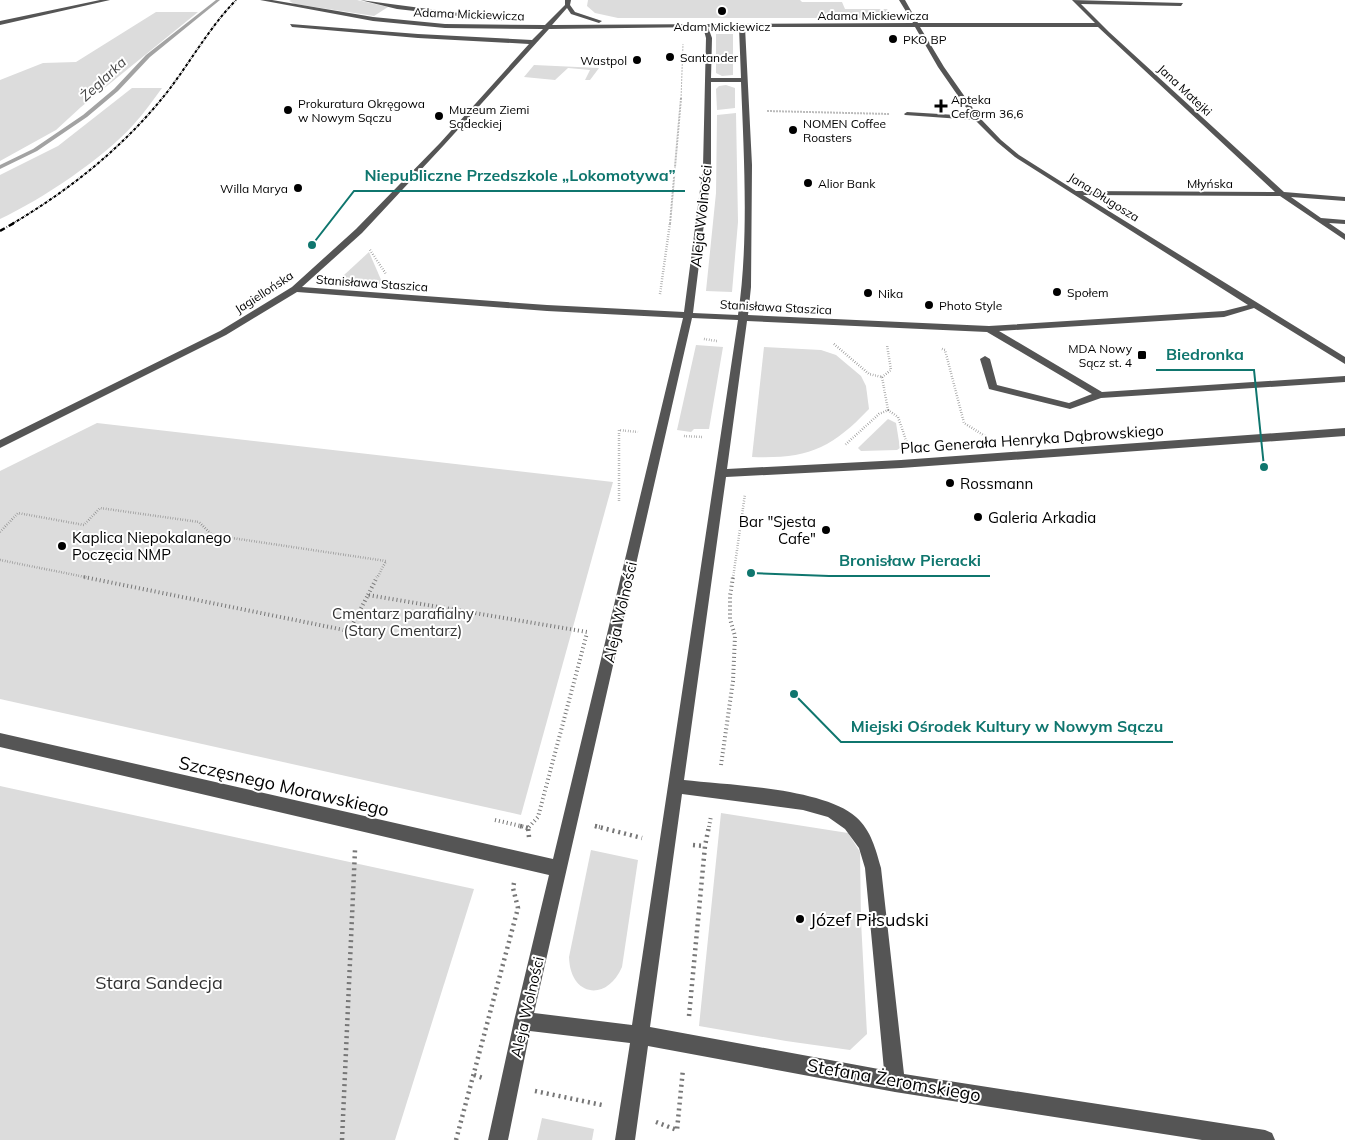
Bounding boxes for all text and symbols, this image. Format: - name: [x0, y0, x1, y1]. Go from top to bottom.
- street label: Adama Mickiewicza: [413, 5, 525, 23]
- marker: Adam Mickiewicz: [716, 5, 728, 17]
- street label: Adama Mickiewicza: [817, 8, 929, 23]
- place label: Adam Mickiewicz: [674, 19, 770, 34]
- place label: PKO BP: [903, 32, 947, 47]
- marker: PKO BP: [887, 33, 899, 45]
- place label: Santander: [680, 50, 739, 65]
- marker: Santander: [664, 51, 676, 63]
- water label: Żeglarka: [76, 53, 130, 105]
- place label: Wastpol: [580, 53, 627, 68]
- marker: Wastpol: [631, 54, 643, 66]
- street label: Jana Matejki: [1155, 61, 1215, 119]
- place label: Apteka Cef@rm 36,6: [951, 92, 1023, 121]
- place label: Prokuratura Okręgowa w Nowym Sączu: [298, 96, 425, 125]
- marker: Apteka Cef@rm 36,6: [935, 100, 947, 112]
- place label: Muzeum Ziemi Sądeckiej: [449, 102, 530, 131]
- marker: Prokuratura Okręgowa w Nowym Sączu: [282, 104, 294, 116]
- marker: Muzeum Ziemi Sądeckiej: [433, 110, 445, 122]
- place label: NOMEN Coffee Roasters: [803, 116, 886, 145]
- marker: NOMEN Coffee Roasters: [787, 124, 799, 136]
- callout: Niepubliczne Przedszkole „Lokomotywa”: [354, 160, 685, 191]
- street label: Aleja Wolności: [686, 164, 716, 268]
- text: Niepubliczne Przedszkole „Lokomotywa”: [364, 165, 676, 185]
- street label: Jana Długosza: [1066, 169, 1142, 225]
- place label: Alior Bank: [818, 176, 876, 191]
- street label: Młyńska: [1187, 176, 1233, 191]
- marker: Alior Bank: [802, 177, 814, 189]
- place label: Willa Marya: [220, 181, 288, 196]
- marker: Willa Marya: [292, 182, 304, 194]
- street label: Jagiellońska: [232, 268, 296, 316]
- street label: Stanisława Staszica: [315, 272, 429, 294]
- place label: Społem: [1067, 285, 1108, 300]
- place label: Nika: [878, 286, 903, 301]
- marker: Społem: [1051, 286, 1063, 298]
- marker: Nika: [862, 287, 874, 299]
- street label: Stanisława Staszica: [720, 297, 832, 317]
- place label: Photo Style: [939, 298, 1002, 313]
- marker: Photo Style: [923, 299, 935, 311]
- callout: Biedronka: [1156, 339, 1254, 370]
- place label: MDA Nowy Sącz st. 4: [1068, 341, 1133, 370]
- text: Biedronka: [1166, 344, 1244, 364]
- marker: MDA Nowy Sącz st. 4: [1136, 349, 1148, 361]
- street label: Plac Generała Henryka Dąbrowskiego: [900, 420, 1164, 458]
- place label: Rossmann: [960, 474, 1033, 493]
- marker: Rossmann: [944, 477, 956, 489]
- place label: Galeria Arkadia: [988, 508, 1096, 527]
- marker: Galeria Arkadia: [972, 511, 984, 523]
- place label: Bar "Sjesta Cafe": [739, 512, 816, 548]
- marker: Bar "Sjesta Cafe": [820, 524, 832, 536]
- place label: Kaplica Niepokalanego Poczęcia NMP: [72, 528, 231, 564]
- marker: Kaplica Niepokalanego Poczęcia NMP: [56, 540, 68, 552]
- callout: Bronisław Pieracki: [829, 545, 990, 576]
- text: Bronisław Pieracki: [839, 550, 981, 570]
- street label: Aleja Wolności: [599, 560, 641, 664]
- park label: Cmentarz parafialny (Stary Cmentarz): [332, 604, 474, 640]
- callout: Miejski Ośrodek Kultury w Nowym Sączu: [841, 711, 1173, 742]
- text: Miejski Ośrodek Kultury w Nowym Sączu: [851, 716, 1163, 736]
- street label: Szczęsnego Morawskiego: [177, 751, 391, 821]
- place label: Józef Piłsudski: [810, 908, 929, 931]
- marker: Józef Piłsudski: [794, 913, 806, 925]
- street label: Aleja Wolności: [506, 955, 548, 1059]
- park label: Stara Sandecja: [95, 971, 223, 994]
- street label: Stefana Żeromskiego: [805, 1053, 983, 1107]

